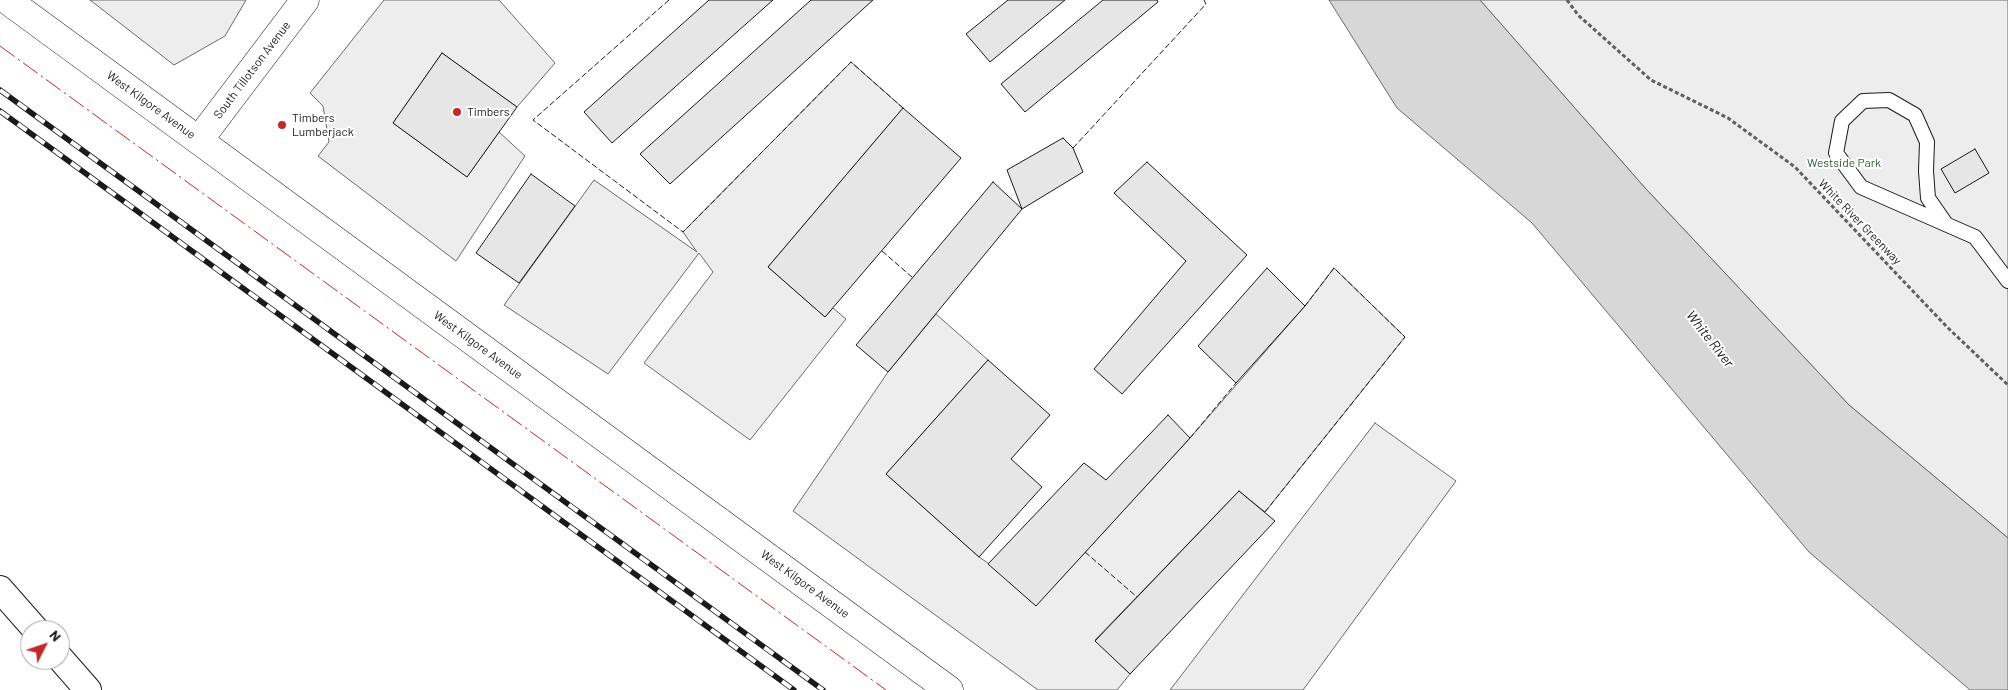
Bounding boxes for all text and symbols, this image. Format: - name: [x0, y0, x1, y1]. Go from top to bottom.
- street label: South Tillotson Avenue: [211, 18, 293, 122]
- street label: West Kilgore Avenue: [104, 68, 198, 142]
- place label: Timbers: [467, 105, 510, 119]
- marker: Timbers: [451, 106, 463, 118]
- place label: Timbers Lumberjack: [292, 111, 354, 139]
- marker: Timbers Lumberjack: [276, 119, 288, 131]
- park label: Westside Park: [1807, 156, 1881, 170]
- street label: White River Greenway: [1816, 176, 1904, 268]
- water label: White River: [1683, 307, 1737, 371]
- street label: West Kilgore Avenue: [431, 308, 525, 382]
- street label: West Kilgore Avenue: [758, 547, 852, 621]
- north arrow: [20, 620, 70, 670]
- text: N: [46, 626, 65, 645]

